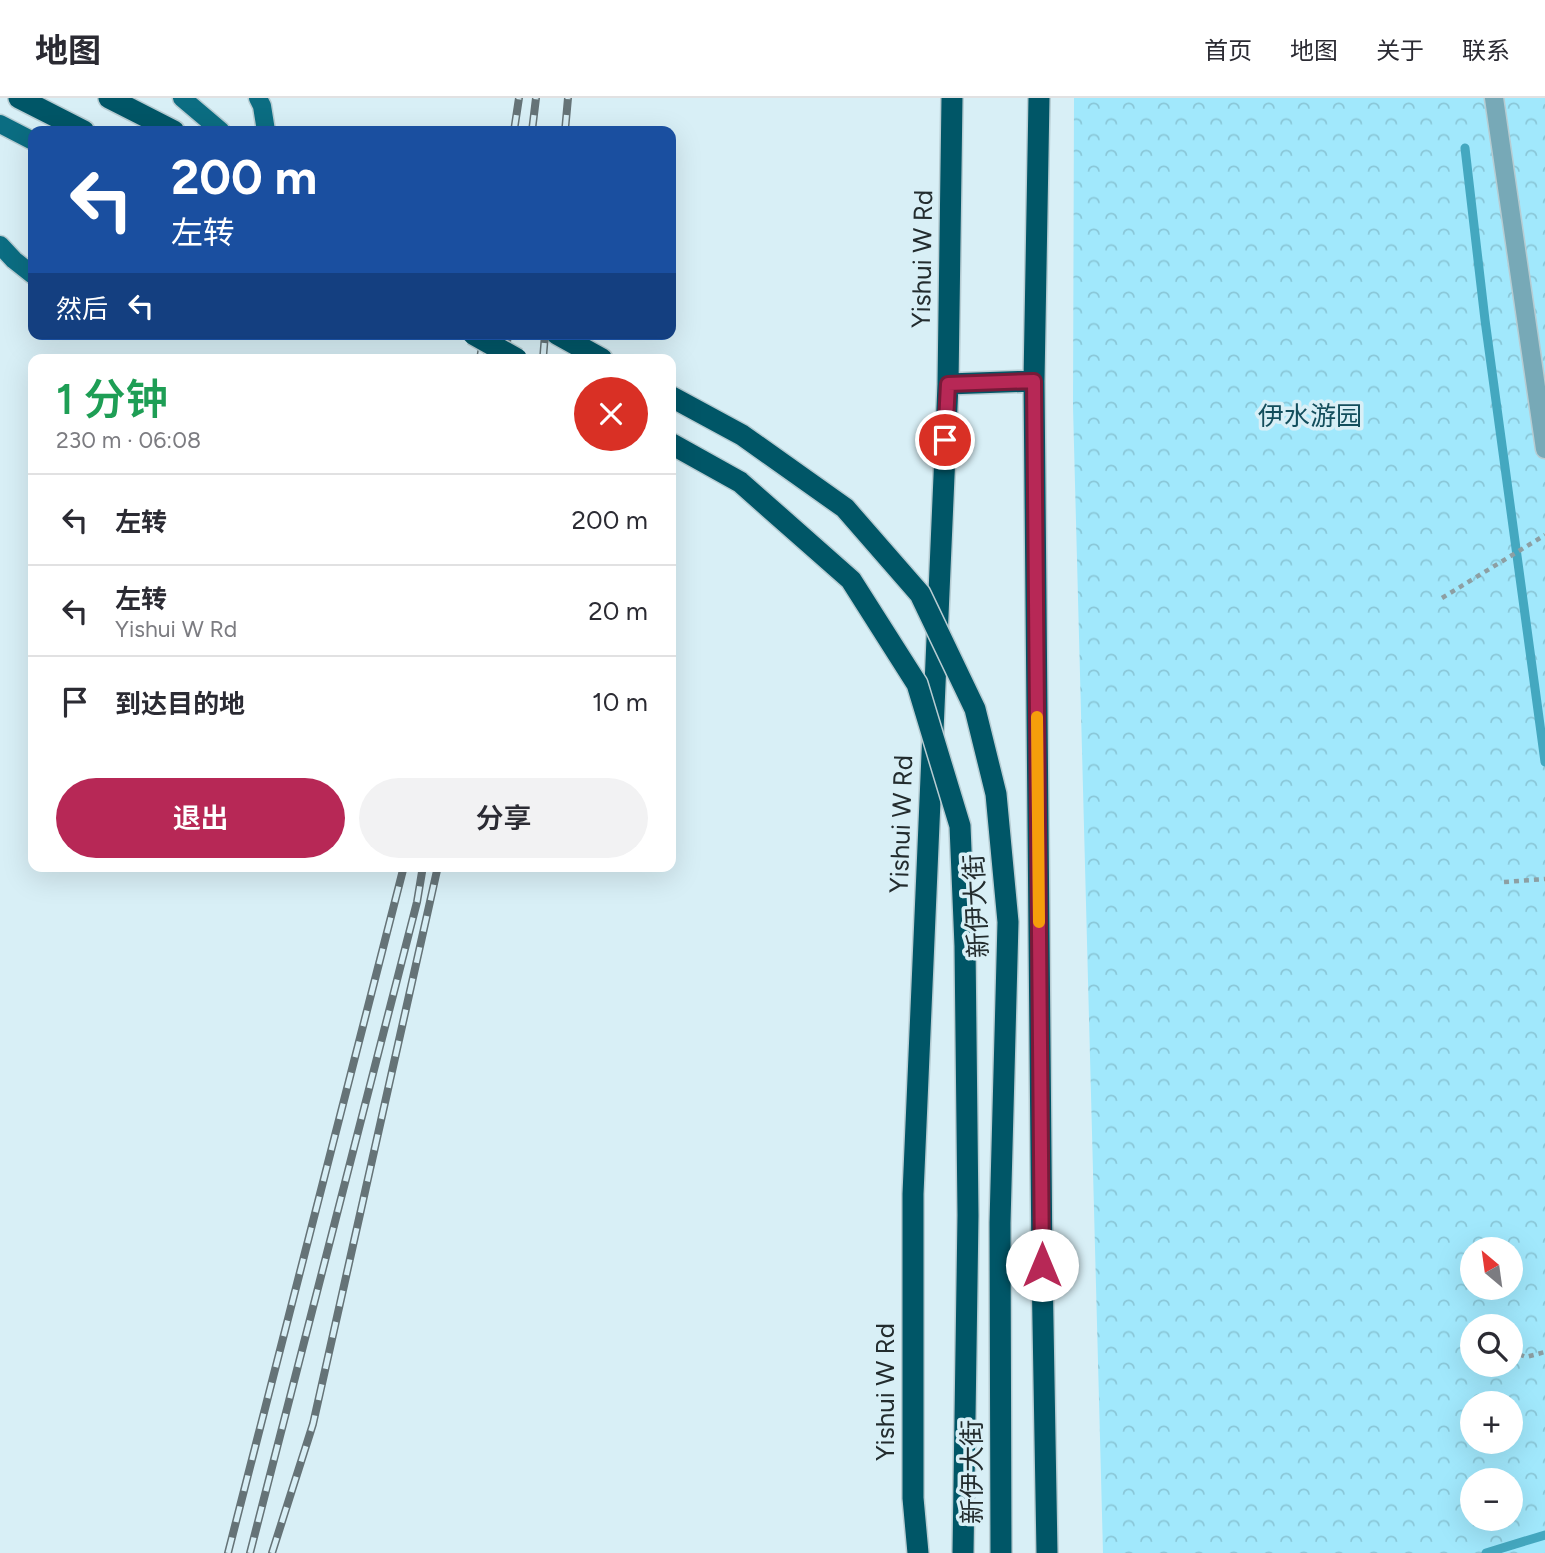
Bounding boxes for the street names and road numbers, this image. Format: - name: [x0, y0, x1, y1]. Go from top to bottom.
- street label: Yishui W Rd: [905, 190, 939, 328]
- street label: Yishui W Rd: [883, 754, 919, 894]
- street label: 新伊大街: [957, 853, 995, 959]
- street label: Yishui W Rd: [869, 1323, 901, 1461]
- street label: 新伊大街: [956, 1420, 988, 1524]

